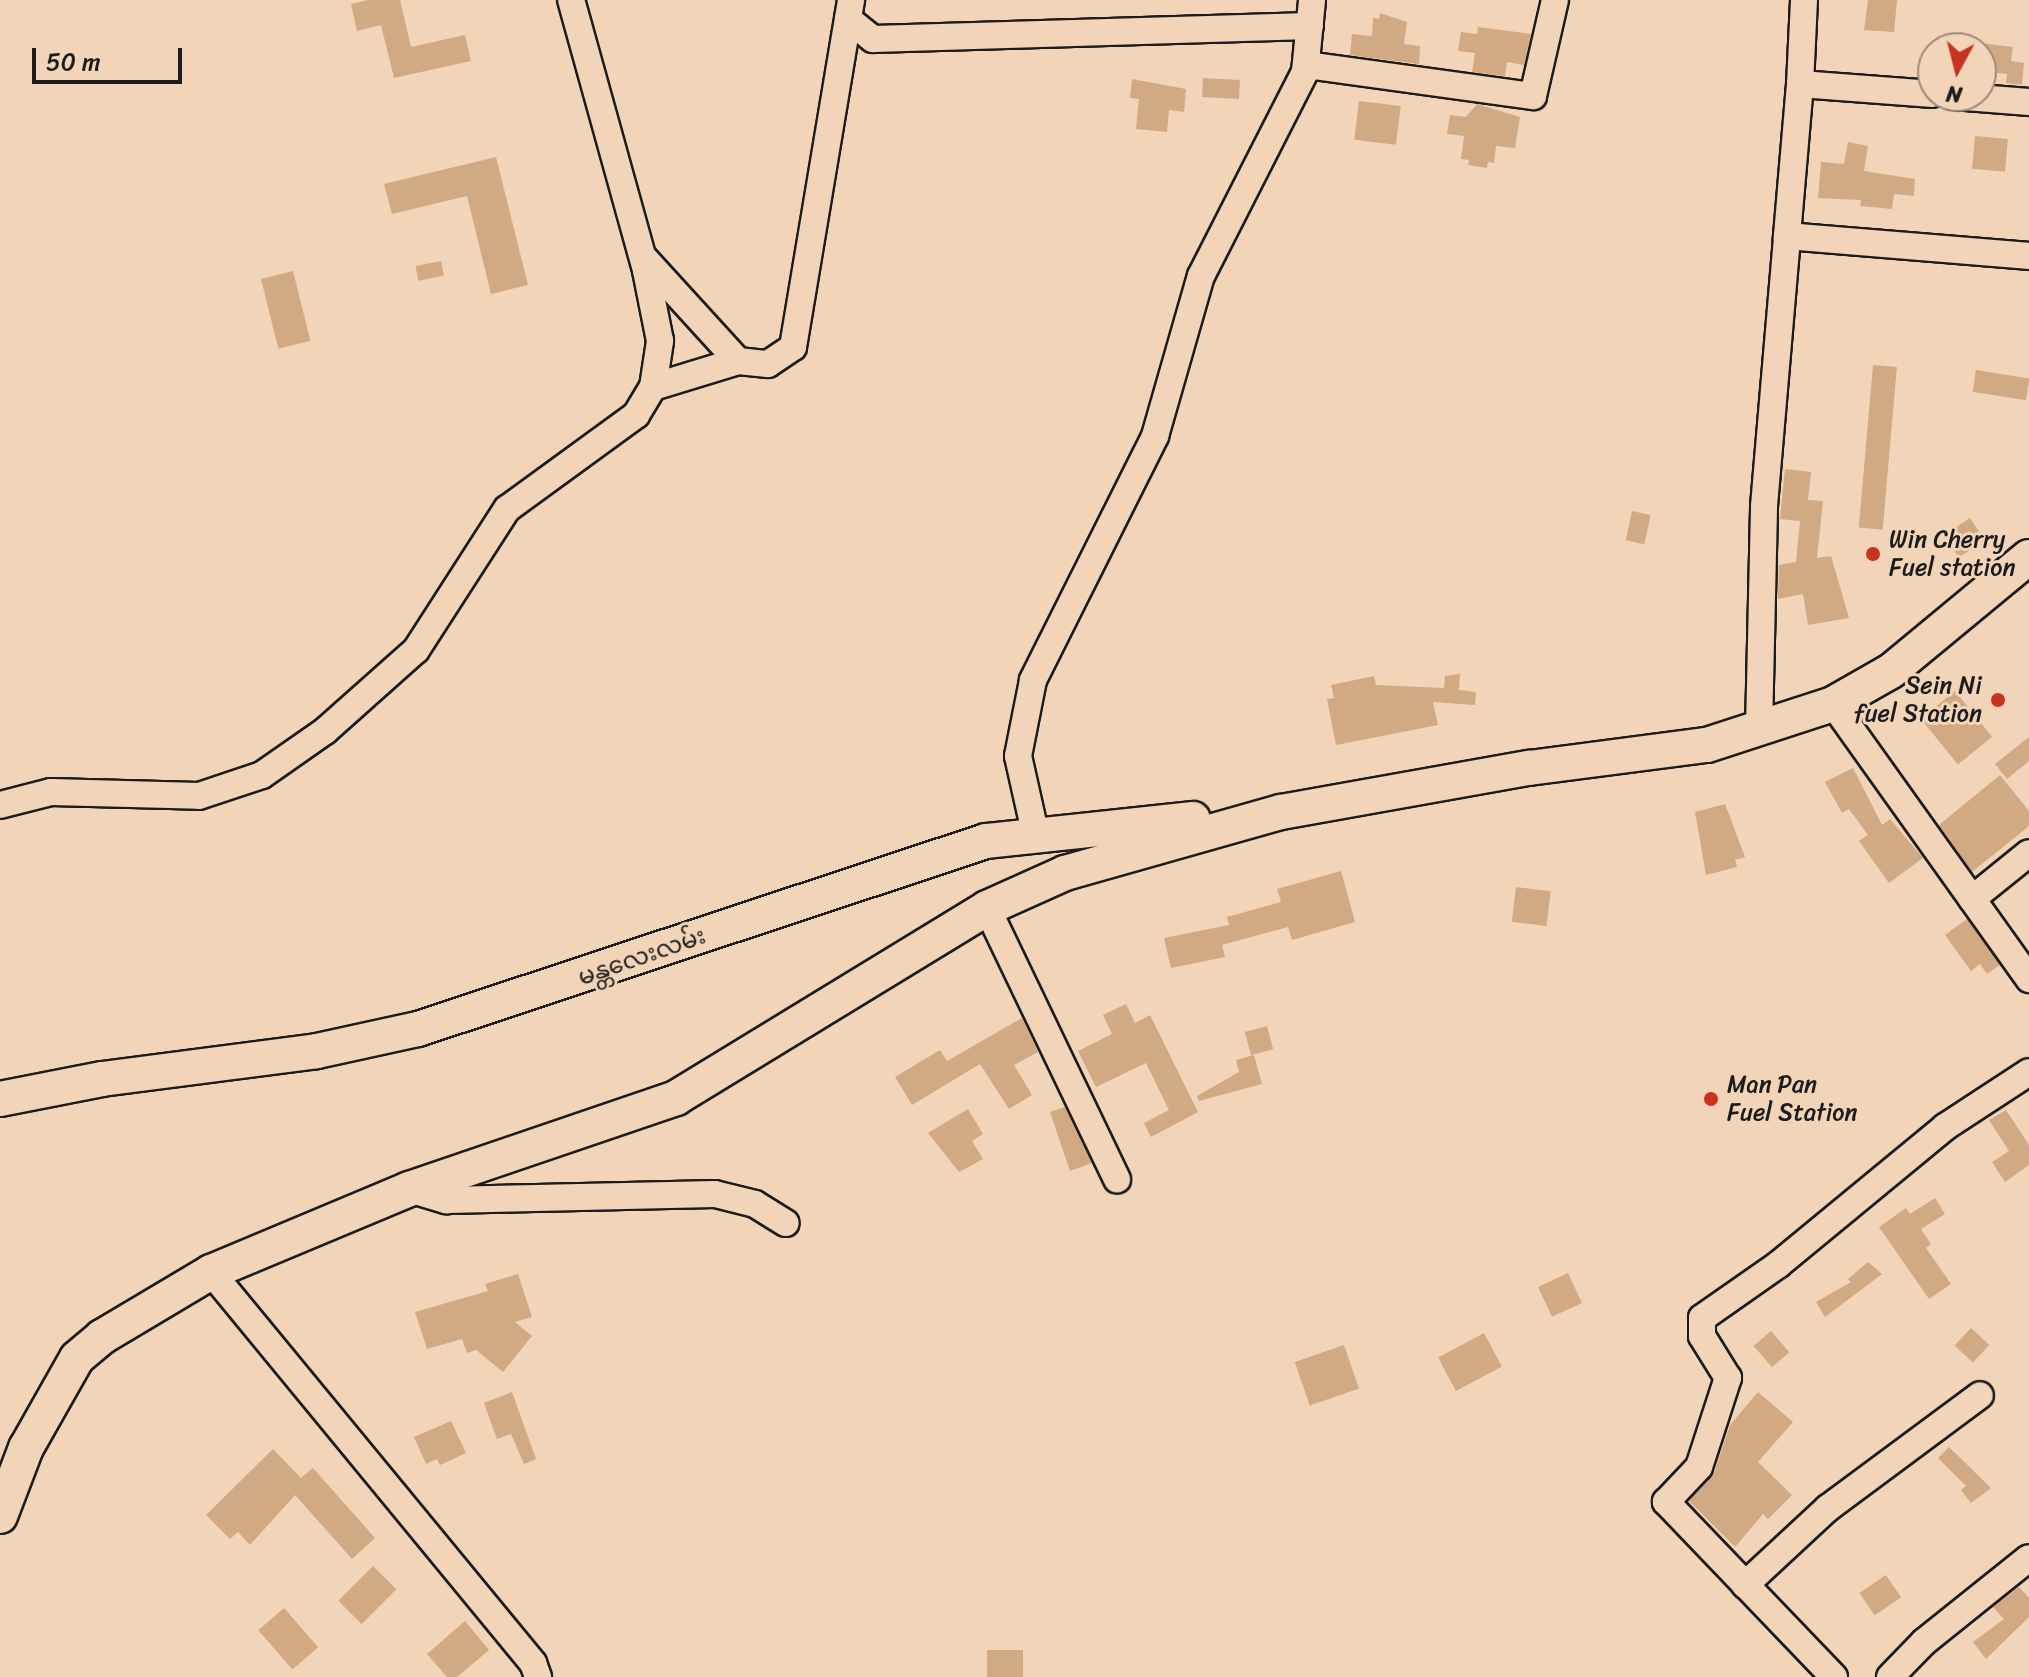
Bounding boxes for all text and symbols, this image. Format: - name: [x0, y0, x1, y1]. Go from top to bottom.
- scale bar: [36, 32, 186, 82]
- north arrow: [1917, 32, 1997, 112]
- text: 50 m: [46, 41, 101, 83]
- text: N: [1944, 74, 1964, 115]
- place label: Win Cherry Fuel station: [1889, 526, 2015, 582]
- marker: Win Cherry Fuel station: [1864, 545, 1882, 563]
- place label: Sein Ni fuel Station: [1853, 672, 1982, 728]
- marker: Sein Ni fuel Station: [1989, 691, 2007, 709]
- street label: မန္တလေးလမ်း: [574, 922, 710, 992]
- place label: Man Pan Fuel Station: [1727, 1071, 1858, 1127]
- marker: Man Pan Fuel Station: [1702, 1090, 1720, 1108]

